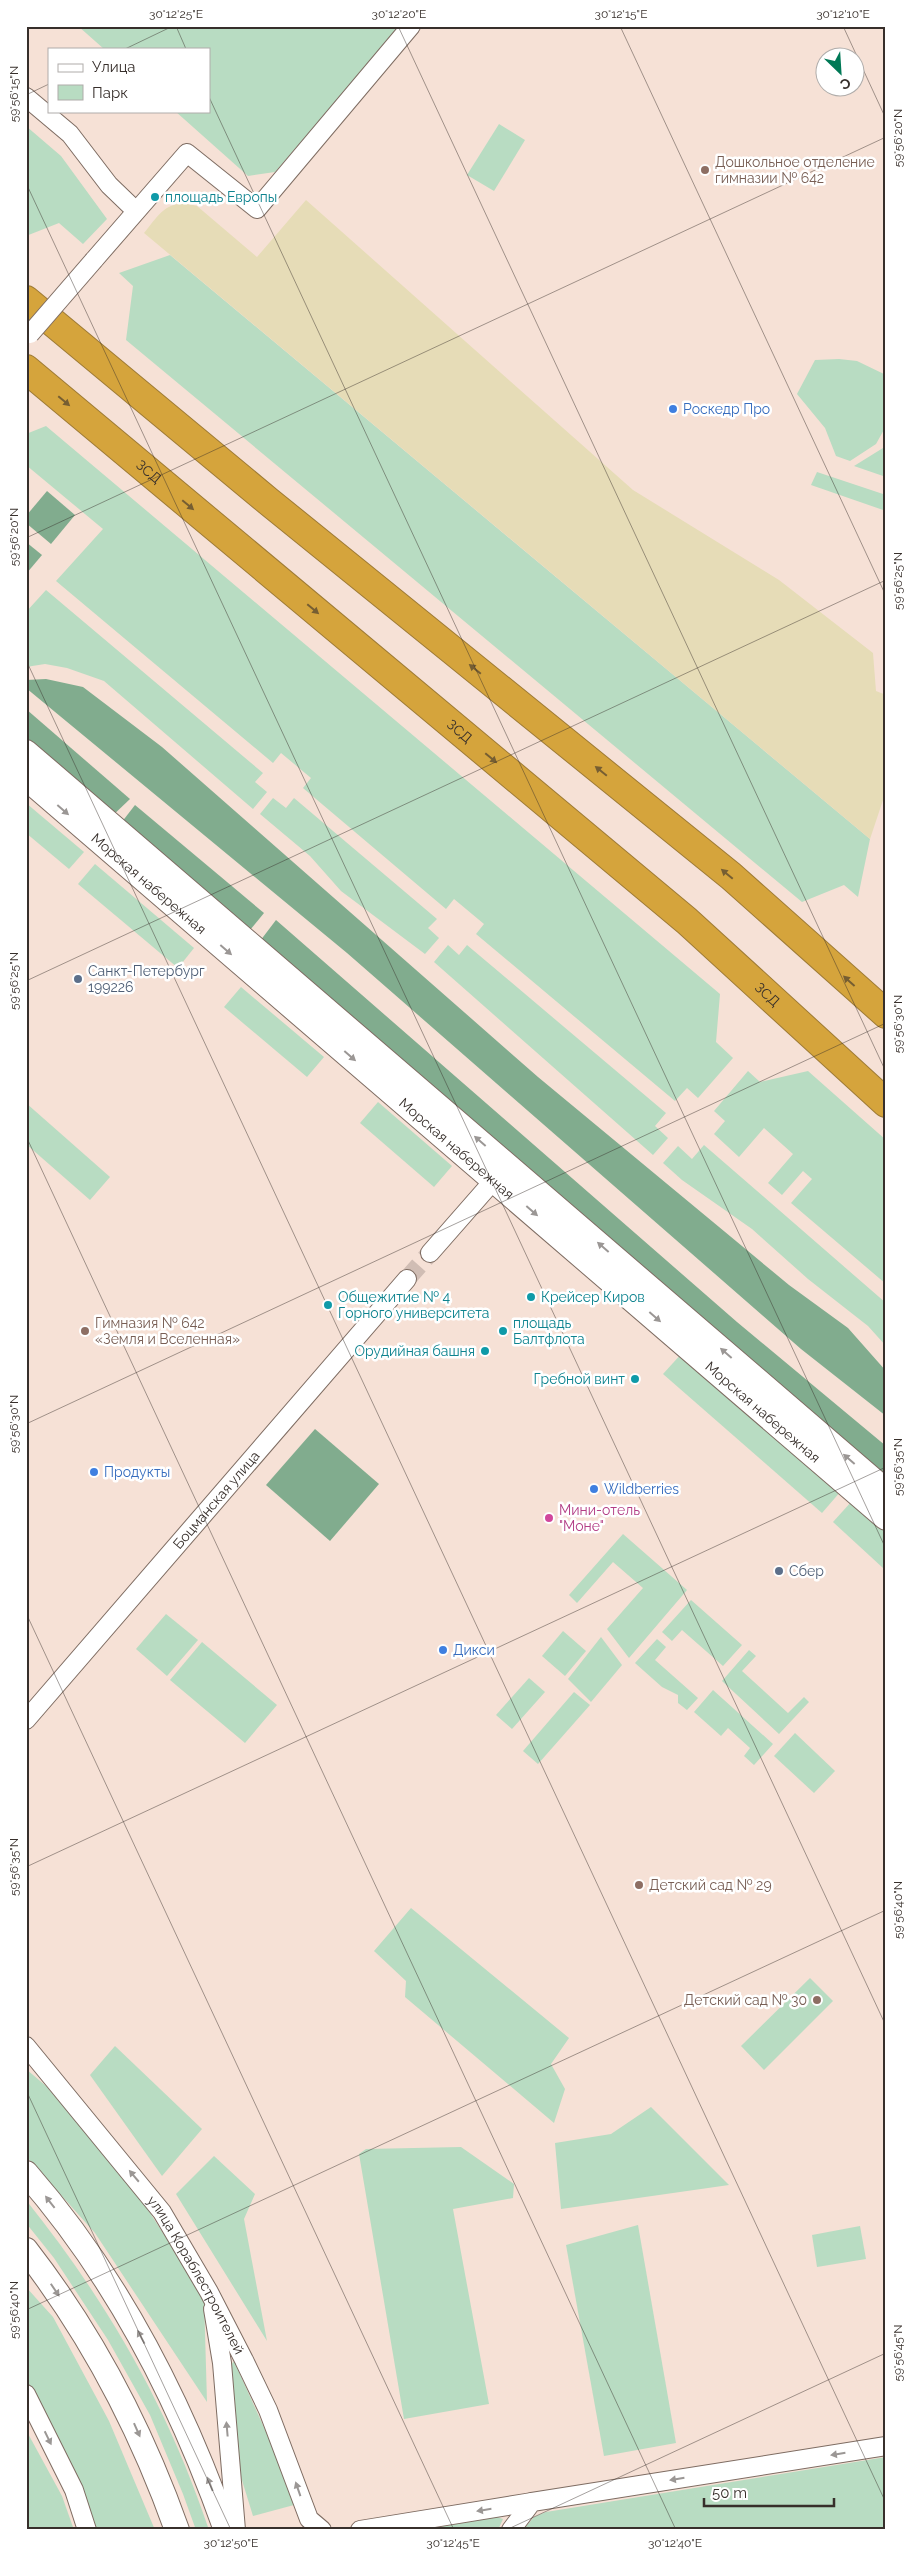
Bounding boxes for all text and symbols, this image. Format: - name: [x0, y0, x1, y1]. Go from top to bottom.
- text: 30°12'25"E: [149, 7, 203, 21]
- text: 30°12'20"E: [372, 7, 426, 21]
- text: 30°12'15"E: [595, 7, 647, 21]
- text: 30°12'10"E: [816, 7, 870, 21]
- legend: [48, 48, 210, 112]
- north arrow: [814, 48, 864, 98]
- text: Улица: [92, 58, 136, 76]
- text: 59°56'15"N: [7, 66, 21, 122]
- text: С: [837, 75, 853, 93]
- text: Парк: [92, 84, 128, 102]
- text: 59°56'20"N: [891, 109, 905, 167]
- place label: Дошкольное отделение гимназии № 642: [715, 154, 875, 186]
- marker: Дошкольное отделение гимназии № 642: [699, 164, 711, 176]
- place label: площадь Европы: [165, 189, 277, 205]
- marker: площадь Европы: [149, 191, 161, 203]
- one-way arrow: [57, 395, 70, 406]
- place label: Роскедр Про: [683, 401, 770, 417]
- marker: Роскедр Про: [667, 403, 679, 415]
- street label: ЗСД: [133, 457, 165, 487]
- one-way arrow: [182, 499, 194, 510]
- text: 59°56'20"N: [7, 508, 21, 566]
- text: 59°56'25"N: [891, 552, 905, 610]
- one-way arrow: [306, 604, 319, 615]
- one-way arrow: [469, 664, 481, 675]
- street label: ЗСД: [444, 716, 475, 746]
- one-way arrow: [485, 752, 497, 764]
- one-way arrow: [595, 766, 608, 777]
- one-way arrow: [57, 804, 70, 815]
- street label: Морская набережная: [88, 830, 209, 937]
- one-way arrow: [721, 868, 734, 879]
- one-way arrow: [220, 944, 232, 956]
- text: 59°56'25"N: [7, 952, 21, 1010]
- place label: Санкт-Петербург 199226: [88, 963, 205, 995]
- marker: Санкт-Петербург 199226: [72, 973, 84, 985]
- one-way arrow: [844, 975, 856, 987]
- street label: ЗСД: [752, 979, 783, 1010]
- text: 59°56'30"N: [891, 995, 905, 1053]
- one-way arrow: [343, 1050, 356, 1061]
- street label: Морская набережная: [396, 1095, 517, 1202]
- one-way arrow: [473, 1135, 486, 1146]
- one-way arrow: [525, 1206, 538, 1217]
- one-way arrow: [597, 1241, 610, 1252]
- place label: Общежитие № 4 Горного университета: [338, 1289, 489, 1321]
- place label: Крейсер Киров: [541, 1289, 645, 1305]
- marker: Крейсер Киров: [525, 1291, 537, 1303]
- marker: Общежитие № 4 Горного университета: [322, 1299, 334, 1311]
- one-way arrow: [648, 1312, 661, 1323]
- place label: Гимназия № 642 «Земля и Вселенная»: [95, 1315, 240, 1347]
- place label: площадь Балтфлота: [513, 1315, 585, 1347]
- marker: Гимназия № 642 «Земля и Вселенная»: [79, 1325, 91, 1337]
- marker: площадь Балтфлота: [497, 1325, 509, 1337]
- place label: Орудийная башня: [354, 1343, 475, 1359]
- marker: Орудийная башня: [479, 1345, 491, 1357]
- one-way arrow: [720, 1347, 733, 1358]
- street label: Морская набережная: [702, 1358, 823, 1466]
- place label: Гребной винт: [533, 1371, 625, 1387]
- marker: Гребной винт: [629, 1373, 641, 1385]
- text: 59°56'30"N: [7, 1395, 21, 1453]
- text: 59°56'35"N: [891, 1438, 905, 1496]
- street label: Боцманская улица: [170, 1448, 263, 1552]
- one-way arrow: [843, 1453, 856, 1464]
- place label: Продукты: [104, 1464, 170, 1480]
- marker: Продукты: [88, 1466, 100, 1478]
- place label: Wildberries: [604, 1481, 679, 1497]
- marker: Wildberries: [588, 1483, 600, 1495]
- place label: Мини-отель "Моне": [559, 1502, 640, 1534]
- marker: Мини-отель "Моне": [543, 1512, 555, 1524]
- place label: Сбер: [789, 1563, 824, 1579]
- marker: Сбер: [773, 1565, 785, 1577]
- place label: Дикси: [453, 1642, 495, 1658]
- marker: Дикси: [437, 1644, 449, 1656]
- text: 59°56'35"N: [7, 1838, 21, 1896]
- place label: Детский сад № 29: [649, 1877, 772, 1893]
- marker: Детский сад № 29: [633, 1879, 645, 1891]
- text: 59°56'40"N: [891, 1881, 905, 1939]
- place label: Детский сад № 30: [684, 1992, 807, 2008]
- marker: Детский сад № 30: [811, 1994, 823, 2006]
- one-way arrow: [129, 2169, 140, 2182]
- street label: улица Кораблестроителей: [144, 2193, 248, 2357]
- one-way arrow: [45, 2196, 56, 2209]
- text: 59°56'40"N: [7, 2281, 21, 2339]
- one-way arrow: [50, 2283, 60, 2296]
- text: 59°56'45"N: [891, 2324, 905, 2382]
- one-way arrow: [137, 2330, 145, 2344]
- one-way arrow: [223, 2421, 231, 2437]
- one-way arrow: [133, 2423, 141, 2437]
- one-way arrow: [44, 2431, 52, 2445]
- one-way arrow: [829, 2450, 845, 2458]
- one-way arrow: [669, 2475, 685, 2483]
- one-way arrow: [206, 2476, 214, 2491]
- scale bar: [704, 2476, 834, 2508]
- one-way arrow: [294, 2481, 302, 2496]
- text: 50 m: [712, 2484, 747, 2502]
- one-way arrow: [476, 2506, 492, 2514]
- text: 30°12'50"E: [204, 2536, 258, 2550]
- text: 30°12'45"E: [426, 2536, 480, 2550]
- text: 30°12'40"E: [648, 2536, 702, 2550]

